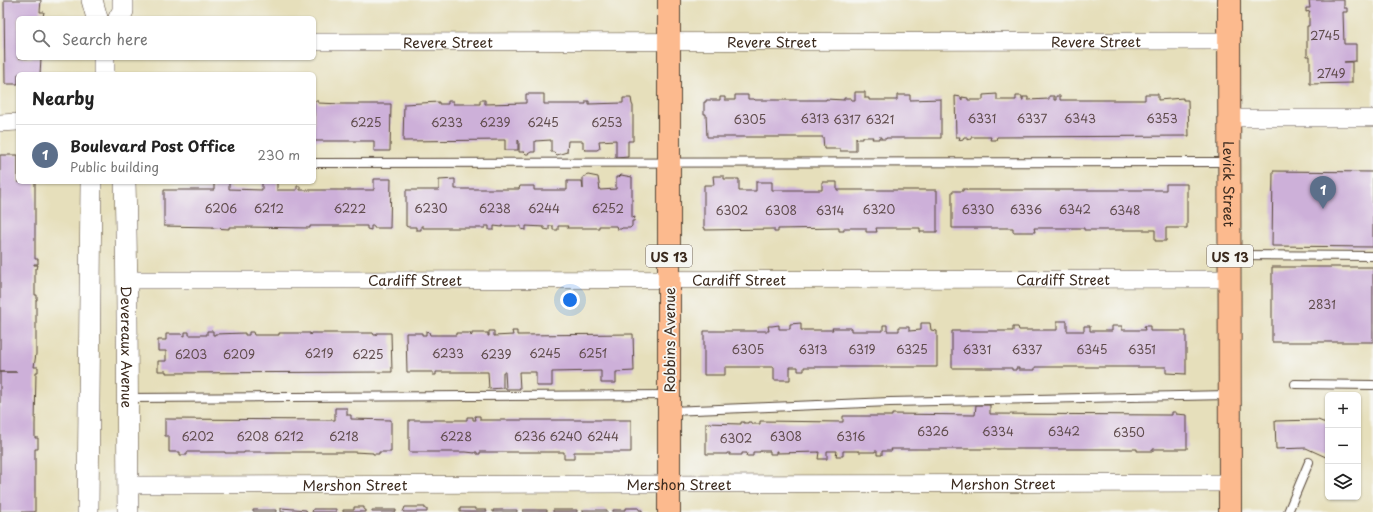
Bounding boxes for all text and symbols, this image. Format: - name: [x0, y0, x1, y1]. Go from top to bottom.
- search box: [16, 16, 316, 60]
- house number: 2745: [1310, 26, 1340, 44]
- icon: search: [30, 27, 52, 49]
- text: Search here: [62, 27, 148, 50]
- street label: Revere Street: [403, 31, 493, 52]
- street label: Revere Street: [727, 31, 817, 52]
- street label: Revere Street: [1051, 31, 1141, 52]
- house number: 2749: [1316, 64, 1346, 82]
- text: Nearby: [32, 85, 94, 111]
- house number: 6313: [801, 109, 829, 127]
- house number: 6331: [968, 109, 996, 127]
- house number: 6337: [1017, 109, 1047, 127]
- house number: 6343: [1064, 109, 1096, 127]
- house number: 6353: [1146, 109, 1178, 127]
- house number: 6305: [734, 110, 766, 128]
- house number: 6317: [833, 110, 861, 128]
- house number: 6321: [866, 110, 894, 128]
- house number: 6225: [350, 113, 382, 131]
- house number: 6233: [431, 113, 463, 131]
- house number: 6239: [479, 113, 511, 131]
- house number: 6245: [527, 113, 559, 131]
- house number: 6253: [591, 113, 623, 131]
- text: Boulevard Post Office: [70, 134, 235, 157]
- street label: Levick Street: [1219, 141, 1240, 227]
- text: 1: [42, 145, 48, 164]
- text: 230 m: [258, 145, 300, 164]
- text: Public building: [70, 157, 159, 176]
- pin: 1: [1310, 176, 1336, 209]
- house number: 6206: [205, 199, 237, 217]
- house number: 6212: [254, 199, 284, 217]
- house number: 6222: [334, 199, 366, 217]
- house number: 6230: [415, 199, 448, 217]
- house number: 6238: [479, 199, 511, 217]
- house number: 6244: [528, 199, 560, 217]
- house number: 6252: [592, 199, 624, 217]
- house number: 6320: [863, 200, 895, 218]
- house number: 6330: [962, 200, 994, 218]
- house number: 6336: [1010, 200, 1042, 218]
- house number: 6342: [1059, 200, 1091, 218]
- house number: 6302: [716, 201, 748, 219]
- house number: 6308: [765, 201, 797, 219]
- house number: 6314: [816, 201, 844, 219]
- house number: 6348: [1109, 201, 1141, 219]
- road number: US 13: [646, 245, 692, 267]
- road number: US 13: [1207, 245, 1253, 267]
- street label: Cardiff Street: [368, 269, 462, 290]
- street label: Cardiff Street: [692, 269, 786, 290]
- street label: Cardiff Street: [1016, 269, 1110, 290]
- street label: Devereaux Avenue: [116, 286, 138, 409]
- street label: Robbins Avenue: [659, 287, 680, 393]
- your location: [560, 290, 580, 310]
- house number: 2831: [1308, 295, 1336, 313]
- house number: 6305: [732, 340, 764, 358]
- house number: 6313: [799, 340, 827, 358]
- house number: 6319: [848, 340, 876, 358]
- house number: 6325: [896, 340, 928, 358]
- house number: 6331: [963, 340, 991, 358]
- house number: 6337: [1012, 340, 1042, 358]
- house number: 6345: [1077, 340, 1107, 358]
- house number: 6351: [1128, 340, 1156, 358]
- house number: 6219: [305, 344, 333, 362]
- house number: 6233: [432, 344, 464, 362]
- house number: 6245: [529, 344, 561, 362]
- house number: 6251: [579, 344, 607, 362]
- house number: 6203: [175, 345, 207, 363]
- house number: 6209: [223, 345, 255, 363]
- house number: 6225: [352, 345, 384, 363]
- house number: 6239: [480, 345, 512, 363]
- map controls: [1325, 392, 1361, 500]
- button: +: [1325, 392, 1361, 428]
- house number: 6326: [917, 422, 949, 440]
- house number: 6334: [982, 422, 1014, 440]
- house number: 6342: [1048, 422, 1080, 440]
- house number: 6350: [1113, 423, 1145, 441]
- house number: 6202: [182, 427, 214, 445]
- house number: 6208: [237, 427, 269, 445]
- house number: 6212: [274, 427, 304, 445]
- house number: 6218: [329, 427, 359, 445]
- house number: 6228: [440, 427, 472, 445]
- house number: 6236: [514, 427, 546, 445]
- house number: 6240: [550, 427, 583, 445]
- house number: 6244: [587, 427, 619, 445]
- house number: 6308: [770, 427, 802, 445]
- house number: 6316: [837, 427, 865, 445]
- button: −: [1325, 428, 1361, 464]
- house number: 6302: [720, 429, 752, 447]
- button: layers: [1325, 464, 1361, 500]
- street label: Mershon Street: [627, 473, 732, 495]
- street label: Mershon Street: [951, 473, 1056, 494]
- street label: Mershon Street: [303, 474, 408, 495]

